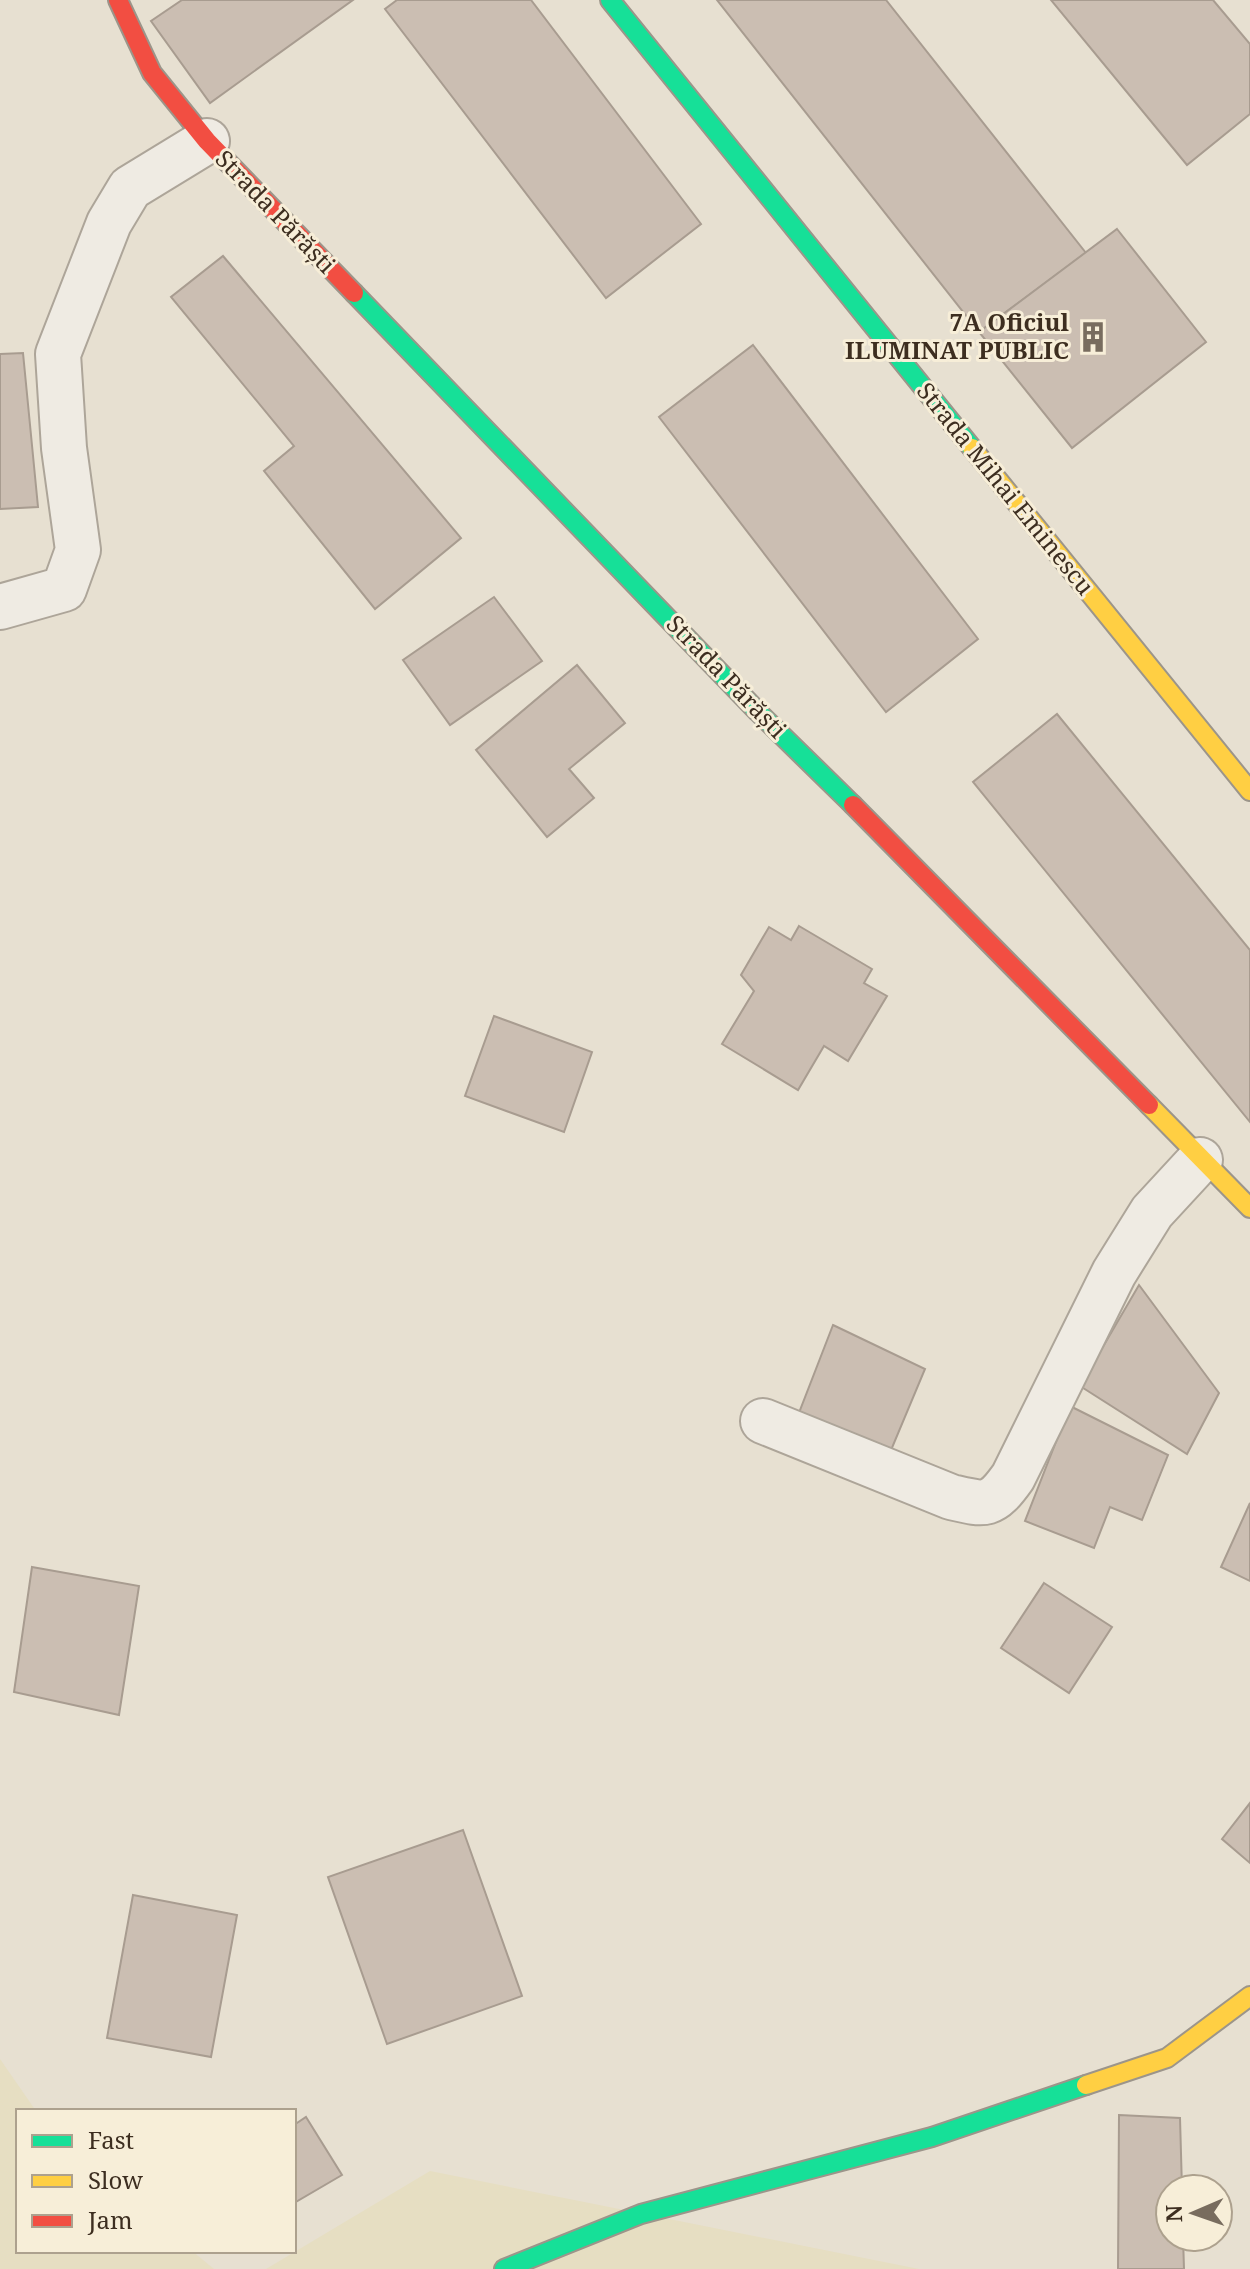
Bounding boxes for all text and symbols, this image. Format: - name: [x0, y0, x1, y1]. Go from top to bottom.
- street label: Strada Părăști: [209, 142, 344, 280]
- place label: 7A Oficiul ILUMINAT PUBLIC: [845, 305, 1070, 366]
- building icon: 7A Oficiul ILUMINAT PUBLIC: [1076, 320, 1110, 354]
- street label: Strada Mihai Eminescu: [910, 375, 1102, 601]
- street label: Strada Părăști: [660, 607, 795, 745]
- legend: [16, 2109, 296, 2253]
- text: Fast: [88, 2123, 134, 2156]
- text: Slow: [88, 2163, 143, 2196]
- north arrow: [1154, 2173, 1234, 2253]
- text: Jam: [87, 2203, 133, 2236]
- text: N: [1158, 2205, 1188, 2223]

